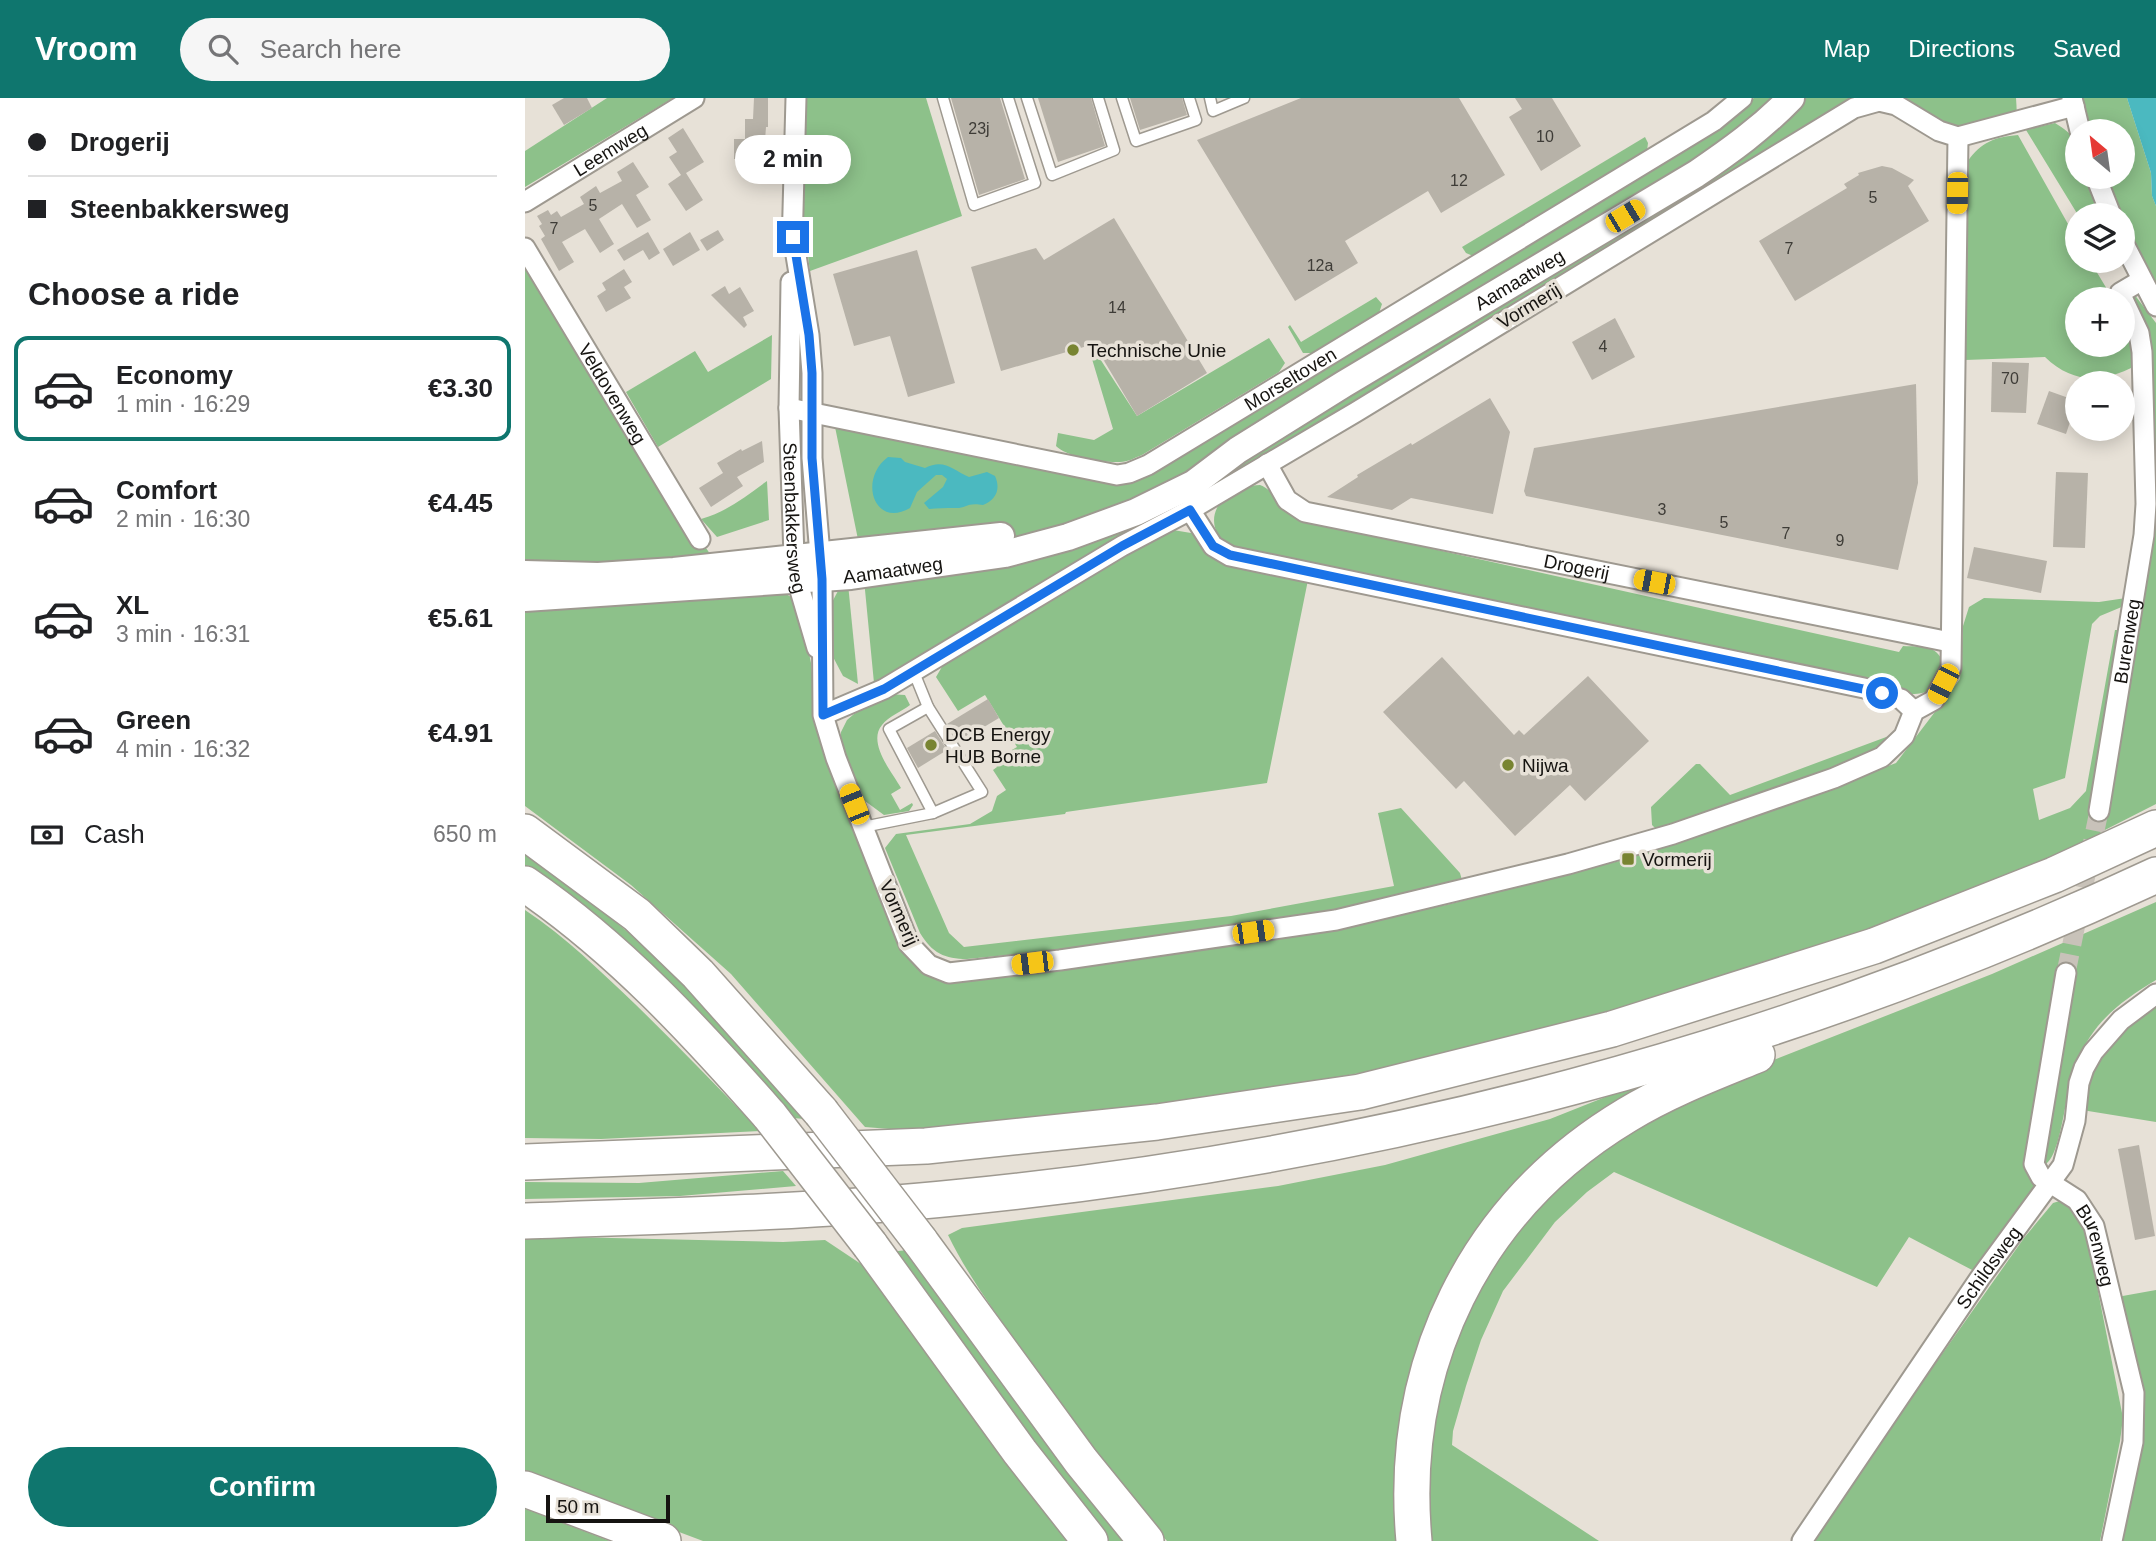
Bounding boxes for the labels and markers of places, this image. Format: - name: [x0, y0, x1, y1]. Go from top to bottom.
- place label: Technische Unie: [1087, 340, 1226, 361]
- marker: Technische Unie: [1065, 342, 1081, 358]
- place label: DCB Energy HUB Borne: [945, 724, 1051, 767]
- marker: DCB Energy HUB Borne: [923, 737, 939, 753]
- place label: Nijwa: [1522, 755, 1569, 776]
- marker: Nijwa: [1500, 757, 1516, 773]
- place label: Vormerij: [1642, 849, 1712, 870]
- marker: Vormerij: [1620, 851, 1636, 867]

